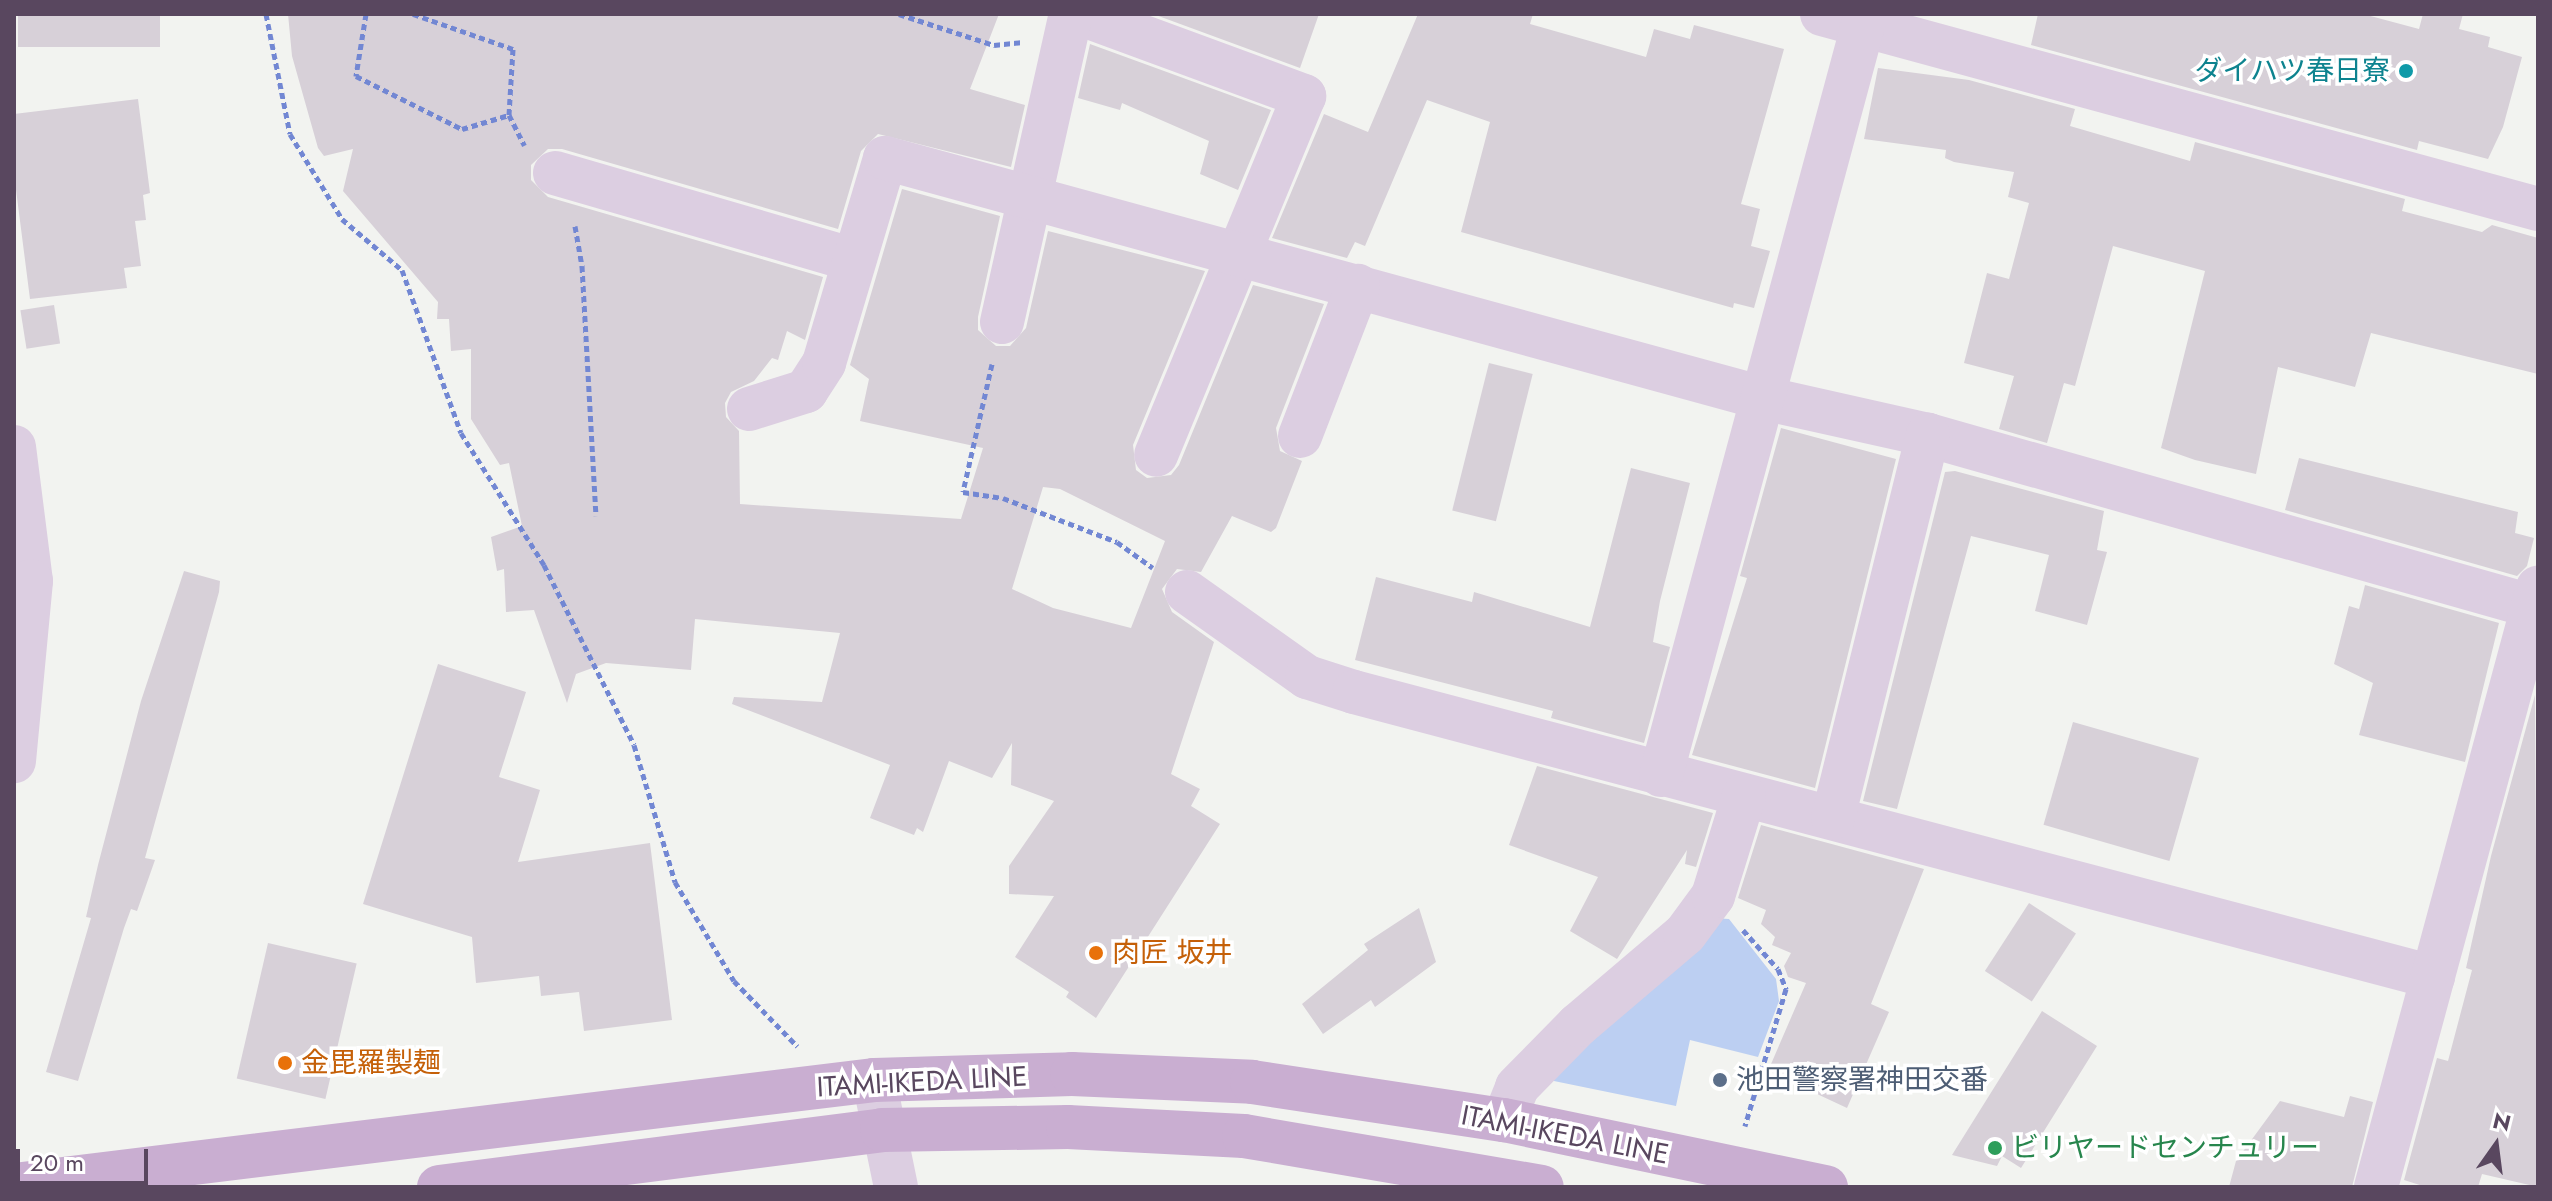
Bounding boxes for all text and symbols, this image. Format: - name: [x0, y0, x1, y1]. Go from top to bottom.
- place label: ダイハツ春日寮: [2194, 54, 2390, 88]
- marker: ダイハツ春日寮: [2397, 62, 2415, 80]
- place label: 肉匠 坂井: [1112, 936, 1232, 970]
- marker: 肉匠 坂井: [1087, 944, 1105, 962]
- place label: 金毘羅製麺: [301, 1046, 441, 1080]
- marker: 金毘羅製麺: [276, 1054, 294, 1072]
- street label: ITAMI-IKEDA LINE: [816, 1060, 1028, 1104]
- place label: 池田警察署神田交番: [1736, 1063, 1988, 1097]
- marker: 池田警察署神田交番: [1711, 1071, 1729, 1089]
- street label: ITAMI-IKEDA LINE: [1458, 1098, 1672, 1172]
- text: N: [2489, 1104, 2514, 1139]
- north arrow: [2456, 1105, 2536, 1185]
- place label: ビリヤードセンチュリー: [2011, 1131, 2319, 1165]
- scale bar: [20, 1133, 152, 1183]
- marker: ビリヤードセンチュリー: [1986, 1139, 2004, 1157]
- text: 20 m: [30, 1145, 84, 1180]

